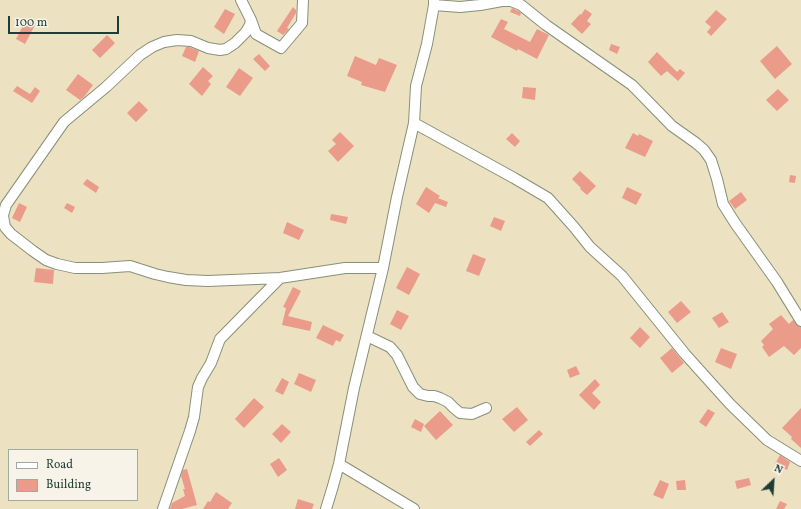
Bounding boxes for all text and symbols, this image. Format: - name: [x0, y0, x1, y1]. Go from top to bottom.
- scale bar: [10, 8, 121, 34]
- text: 100 m: [15, 15, 47, 31]
- legend: [8, 449, 138, 501]
- text: Road: [46, 457, 73, 473]
- north arrow: [753, 461, 793, 501]
- text: N: [771, 461, 785, 478]
- text: Building: [46, 477, 91, 493]

